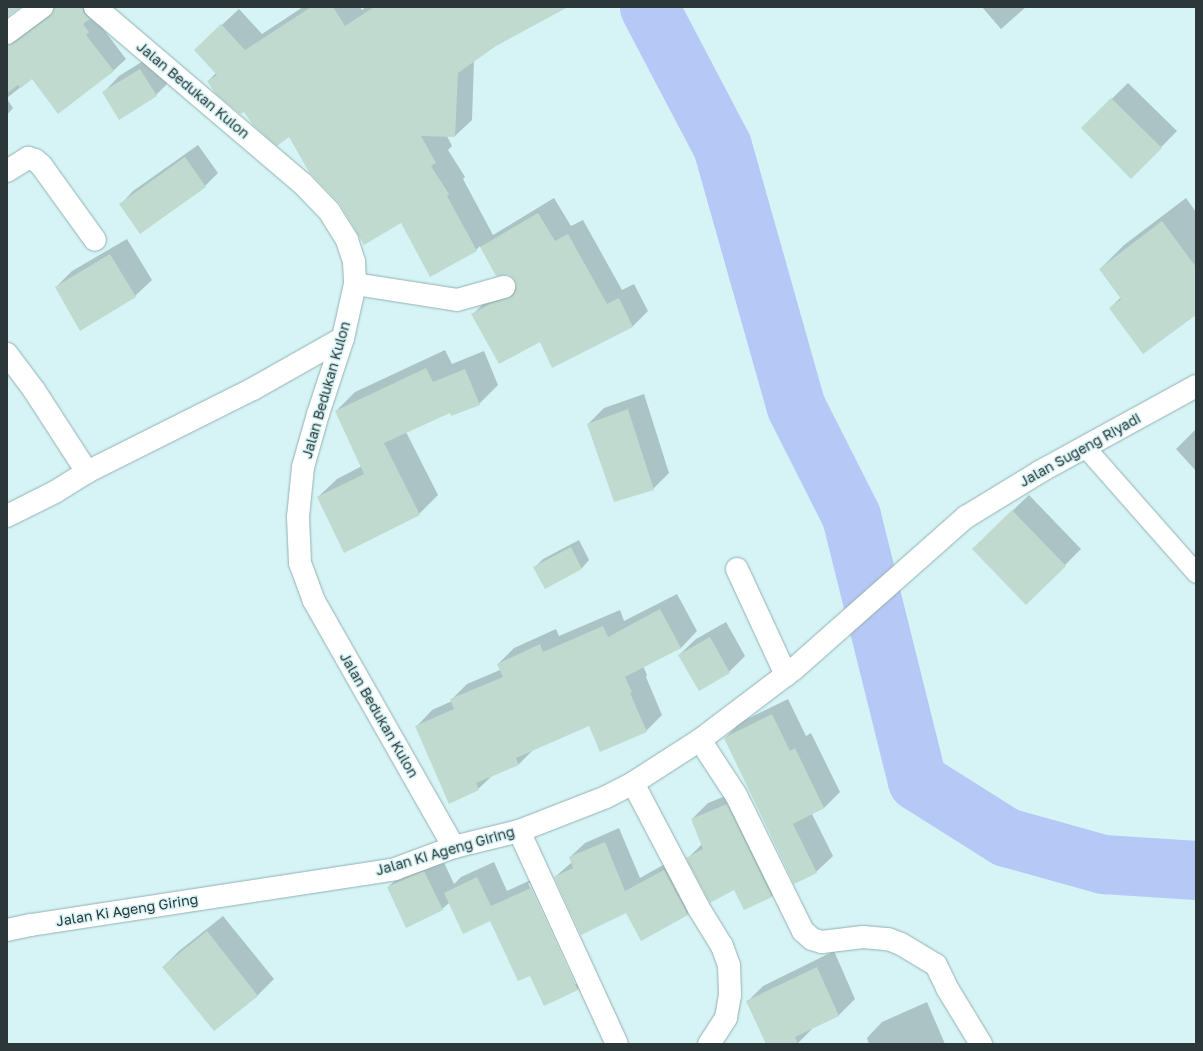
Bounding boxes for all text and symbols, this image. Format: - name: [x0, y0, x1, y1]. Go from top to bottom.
- street label: Jalan Bedukan Kulon: [133, 38, 253, 142]
- street label: Jalan Bedukan Kulon: [298, 320, 354, 460]
- street label: Jalan Sugeng Riyadi: [1016, 410, 1144, 490]
- street label: Jalan Bedukan Kulon: [336, 649, 422, 781]
- street label: Jalan Ki Ageng Giring: [374, 823, 516, 879]
- street label: Jalan Ki Ageng Giring: [55, 890, 199, 930]

